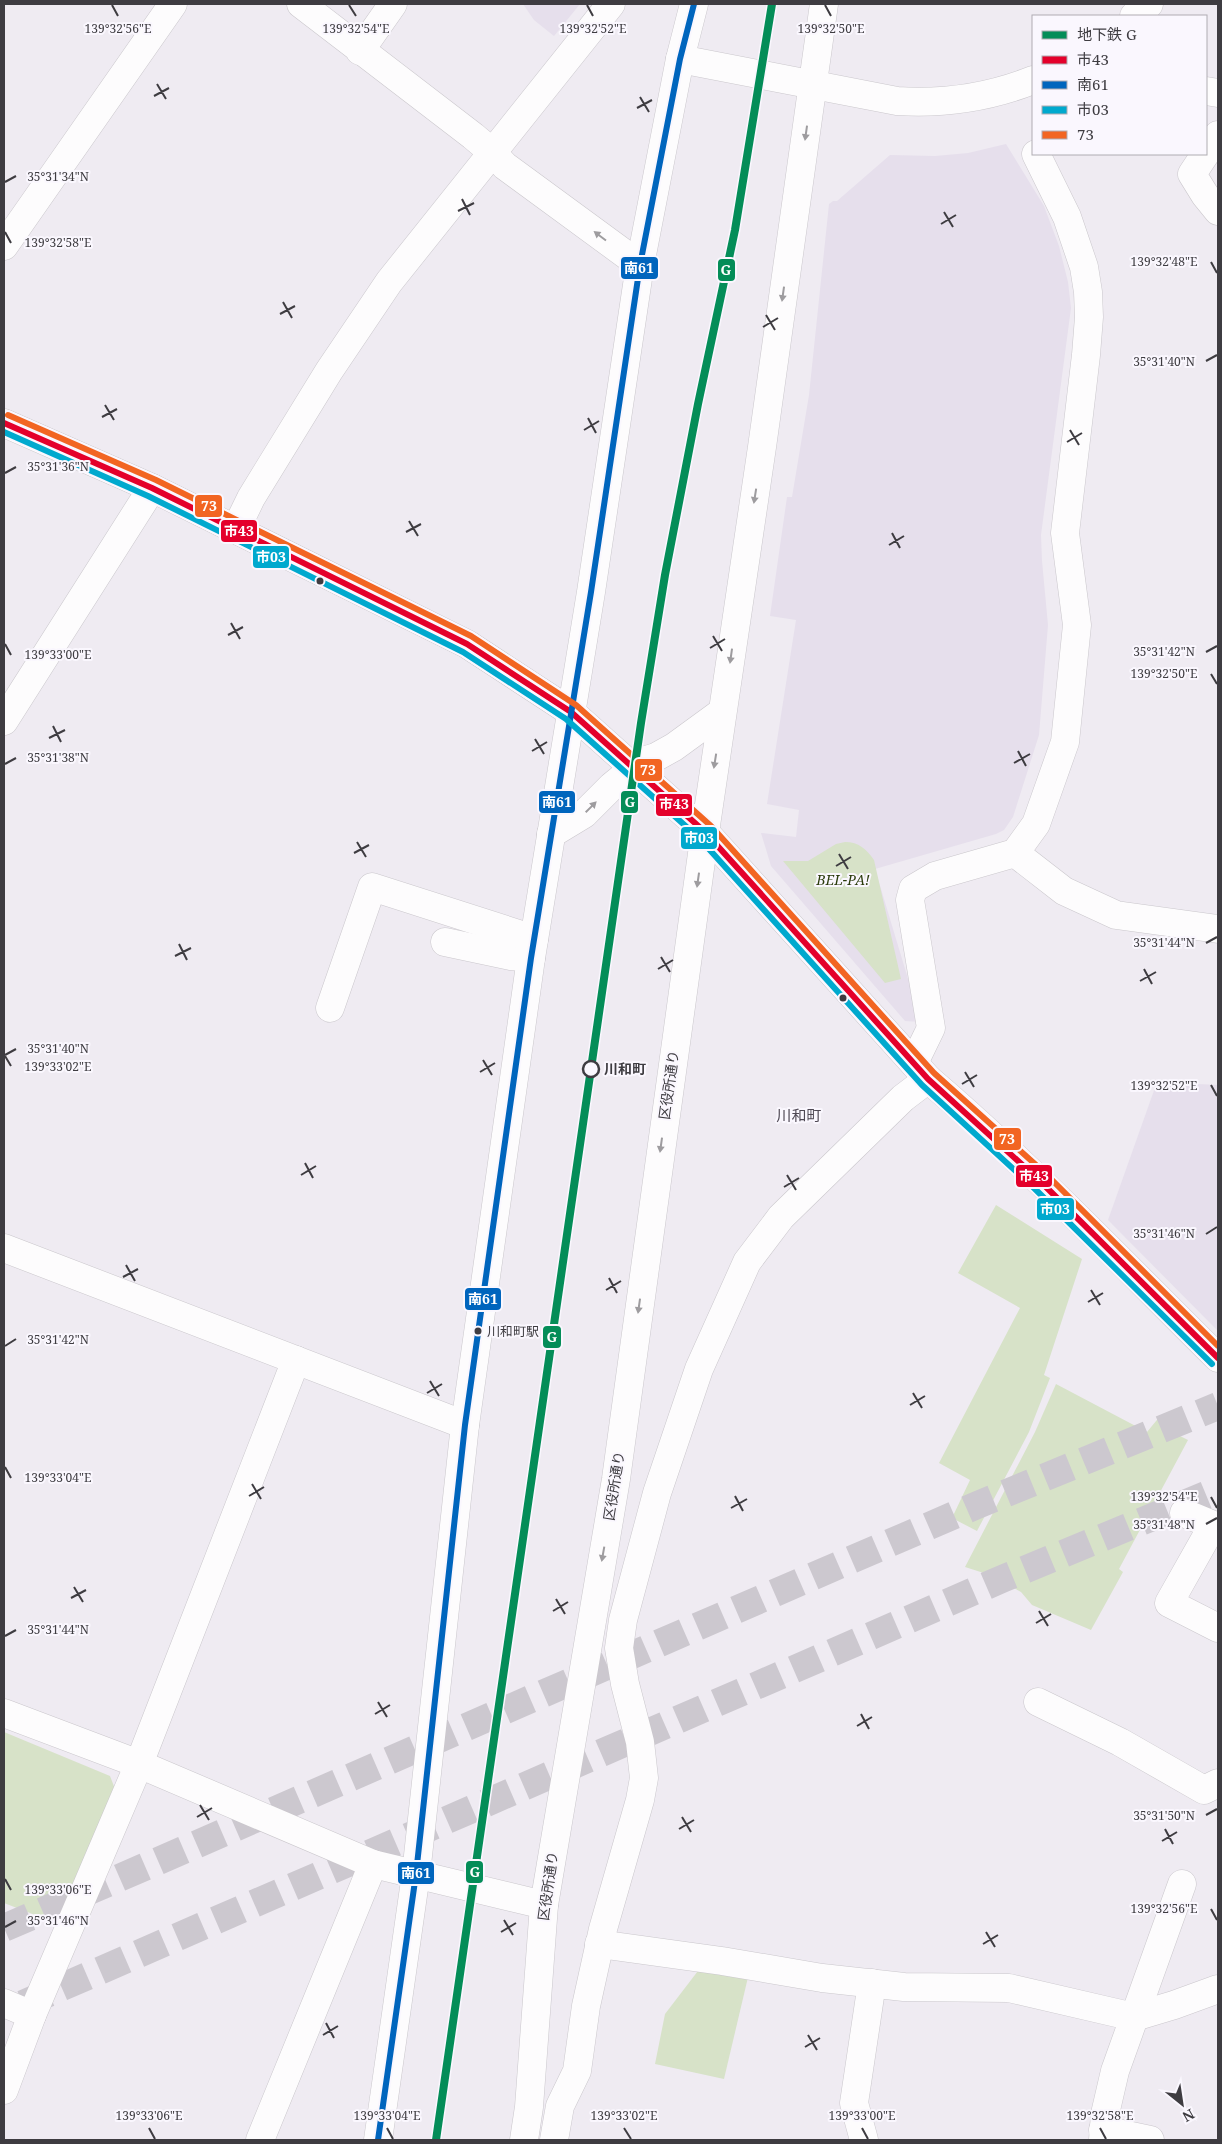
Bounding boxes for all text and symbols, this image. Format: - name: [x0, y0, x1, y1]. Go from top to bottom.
- legend: [1032, 15, 1207, 155]
- text: 139°32'56"E: [85, 20, 151, 37]
- text: 139°32'54"E: [323, 20, 389, 37]
- text: 139°32'52"E: [560, 20, 626, 37]
- text: 139°32'50"E: [798, 20, 864, 37]
- text: 地下鉄 G: [1077, 24, 1137, 44]
- text: 市43: [1077, 49, 1109, 69]
- text: 南61: [1077, 74, 1109, 94]
- text: 市03: [1077, 99, 1109, 119]
- text: 73: [1077, 124, 1094, 144]
- one-way arrow: [801, 125, 809, 141]
- text: 35°31'34"N: [27, 168, 89, 185]
- one-way arrow: [594, 231, 607, 242]
- text: 139°32'58"E: [25, 234, 91, 251]
- text: 139°32'48"E: [1131, 253, 1197, 270]
- line badge: 南61: [620, 256, 659, 280]
- text: 南61: [624, 258, 654, 277]
- line badge: G: [717, 258, 736, 282]
- text: G: [721, 260, 732, 279]
- one-way arrow: [779, 286, 787, 302]
- text: 35°31'40"N: [1133, 353, 1195, 370]
- text: 35°31'36"N: [27, 458, 89, 475]
- one-way arrow: [750, 488, 758, 504]
- line badge: 73: [194, 494, 223, 518]
- text: 73: [201, 496, 217, 515]
- line badge: 市43: [220, 519, 258, 543]
- text: 市43: [224, 521, 254, 540]
- line badge: 市03: [252, 545, 290, 569]
- text: 市03: [256, 547, 286, 566]
- unlabelled marker: [315, 576, 325, 586]
- text: 35°31'42"N: [1133, 643, 1195, 660]
- text: 139°33'00"E: [25, 646, 91, 663]
- one-way arrow: [726, 649, 734, 665]
- text: 139°32'50"E: [1131, 665, 1197, 682]
- text: 35°31'38"N: [27, 749, 89, 766]
- one-way arrow: [711, 753, 719, 769]
- line badge: 73: [634, 758, 663, 782]
- text: 73: [640, 760, 656, 779]
- line badge: 南61: [538, 790, 576, 814]
- line badge: G: [620, 790, 639, 814]
- text: 南61: [542, 792, 572, 811]
- text: G: [625, 792, 636, 811]
- line badge: 市43: [655, 793, 693, 817]
- text: 市43: [659, 794, 689, 813]
- one-way arrow: [585, 801, 597, 813]
- line badge: 市03: [680, 826, 718, 850]
- text: 市03: [684, 828, 714, 847]
- park label: BEL-PA!: [815, 870, 870, 889]
- one-way arrow: [694, 873, 702, 889]
- text: 35°31'44"N: [1133, 934, 1195, 951]
- unlabelled marker: [838, 993, 848, 1003]
- text: 35°31'40"N: [27, 1040, 89, 1057]
- street label: 区役所通り: [654, 1049, 683, 1121]
- text: 139°33'02"E: [25, 1058, 91, 1075]
- place label: 川和町: [604, 1059, 646, 1078]
- marker: 川和町: [582, 1060, 600, 1078]
- text: 139°32'52"E: [1131, 1077, 1197, 1094]
- district label: 川和町: [776, 1105, 822, 1125]
- line badge: 73: [993, 1127, 1022, 1151]
- text: 73: [999, 1129, 1015, 1148]
- one-way arrow: [657, 1138, 665, 1154]
- line badge: 市43: [1015, 1164, 1053, 1188]
- text: 市43: [1019, 1166, 1049, 1185]
- line badge: 市03: [1036, 1197, 1075, 1221]
- text: 市03: [1040, 1199, 1070, 1218]
- text: 35°31'46"N: [1133, 1225, 1195, 1242]
- line badge: 南61: [464, 1287, 502, 1311]
- text: 南61: [468, 1289, 498, 1308]
- one-way arrow: [635, 1299, 643, 1315]
- place label: 川和町駅: [487, 1322, 539, 1340]
- line badge: G: [542, 1325, 562, 1349]
- marker: 川和町駅: [473, 1326, 483, 1336]
- text: G: [547, 1327, 558, 1346]
- text: 35°31'42"N: [27, 1331, 89, 1348]
- street label: 区役所通り: [599, 1450, 628, 1522]
- text: 139°33'04"E: [25, 1469, 91, 1486]
- text: 139°32'54"E: [1131, 1488, 1197, 1505]
- text: 35°31'48"N: [1133, 1516, 1195, 1533]
- one-way arrow: [599, 1546, 607, 1562]
- text: 35°31'44"N: [27, 1621, 89, 1638]
- text: 35°31'50"N: [1133, 1807, 1195, 1824]
- street label: 区役所通り: [533, 1850, 562, 1922]
- line badge: G: [465, 1860, 484, 1884]
- line badge: 南61: [397, 1861, 435, 1885]
- text: G: [470, 1862, 481, 1881]
- text: 南61: [401, 1863, 431, 1882]
- text: 139°33'06"E: [25, 1881, 91, 1898]
- text: 139°32'56"E: [1131, 1900, 1197, 1917]
- text: 35°31'46"N: [27, 1912, 89, 1929]
- north arrow: [1157, 2079, 1207, 2129]
- text: N: [1179, 2105, 1198, 2127]
- text: 139°33'06"E: [116, 2107, 182, 2124]
- text: 139°33'04"E: [354, 2107, 420, 2124]
- text: 139°33'02"E: [591, 2107, 657, 2124]
- text: 139°33'00"E: [829, 2107, 895, 2124]
- text: 139°32'58"E: [1067, 2107, 1133, 2124]

